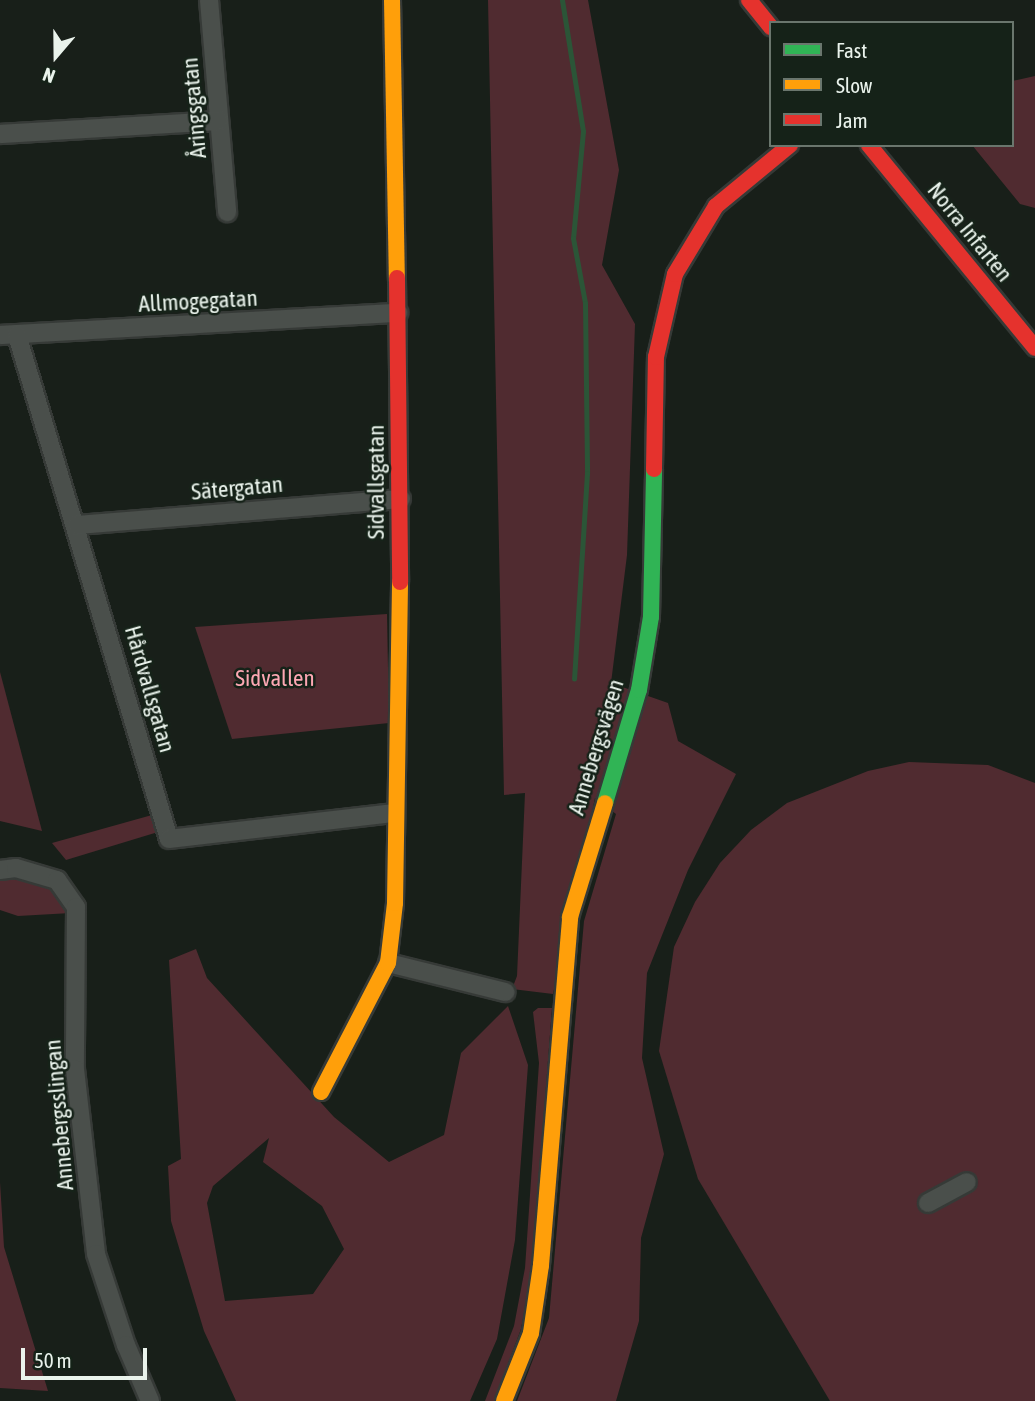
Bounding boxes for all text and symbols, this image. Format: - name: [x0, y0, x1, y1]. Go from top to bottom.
- north arrow: [21, 21, 91, 91]
- legend: [769, 21, 1014, 147]
- text: Fast: [836, 38, 867, 62]
- street label: Åringsgatan: [176, 56, 212, 160]
- text: N: [40, 63, 58, 88]
- text: Slow: [836, 73, 872, 97]
- text: Jam: [836, 108, 868, 132]
- street label: Norra Infarten: [922, 177, 1018, 287]
- street label: Allmogegatan: [138, 284, 258, 318]
- street label: Sidvallsgatan: [362, 425, 390, 539]
- street label: Sätergatan: [190, 470, 284, 506]
- street label: Hårdvallsgatan: [119, 622, 181, 756]
- park label: Sidvallen: [235, 664, 315, 692]
- street label: Annebergsvägen: [562, 676, 630, 818]
- street label: Annebergsslingan: [39, 1038, 79, 1192]
- scale bar: [24, 1334, 150, 1378]
- text: 50 m: [34, 1348, 72, 1372]

